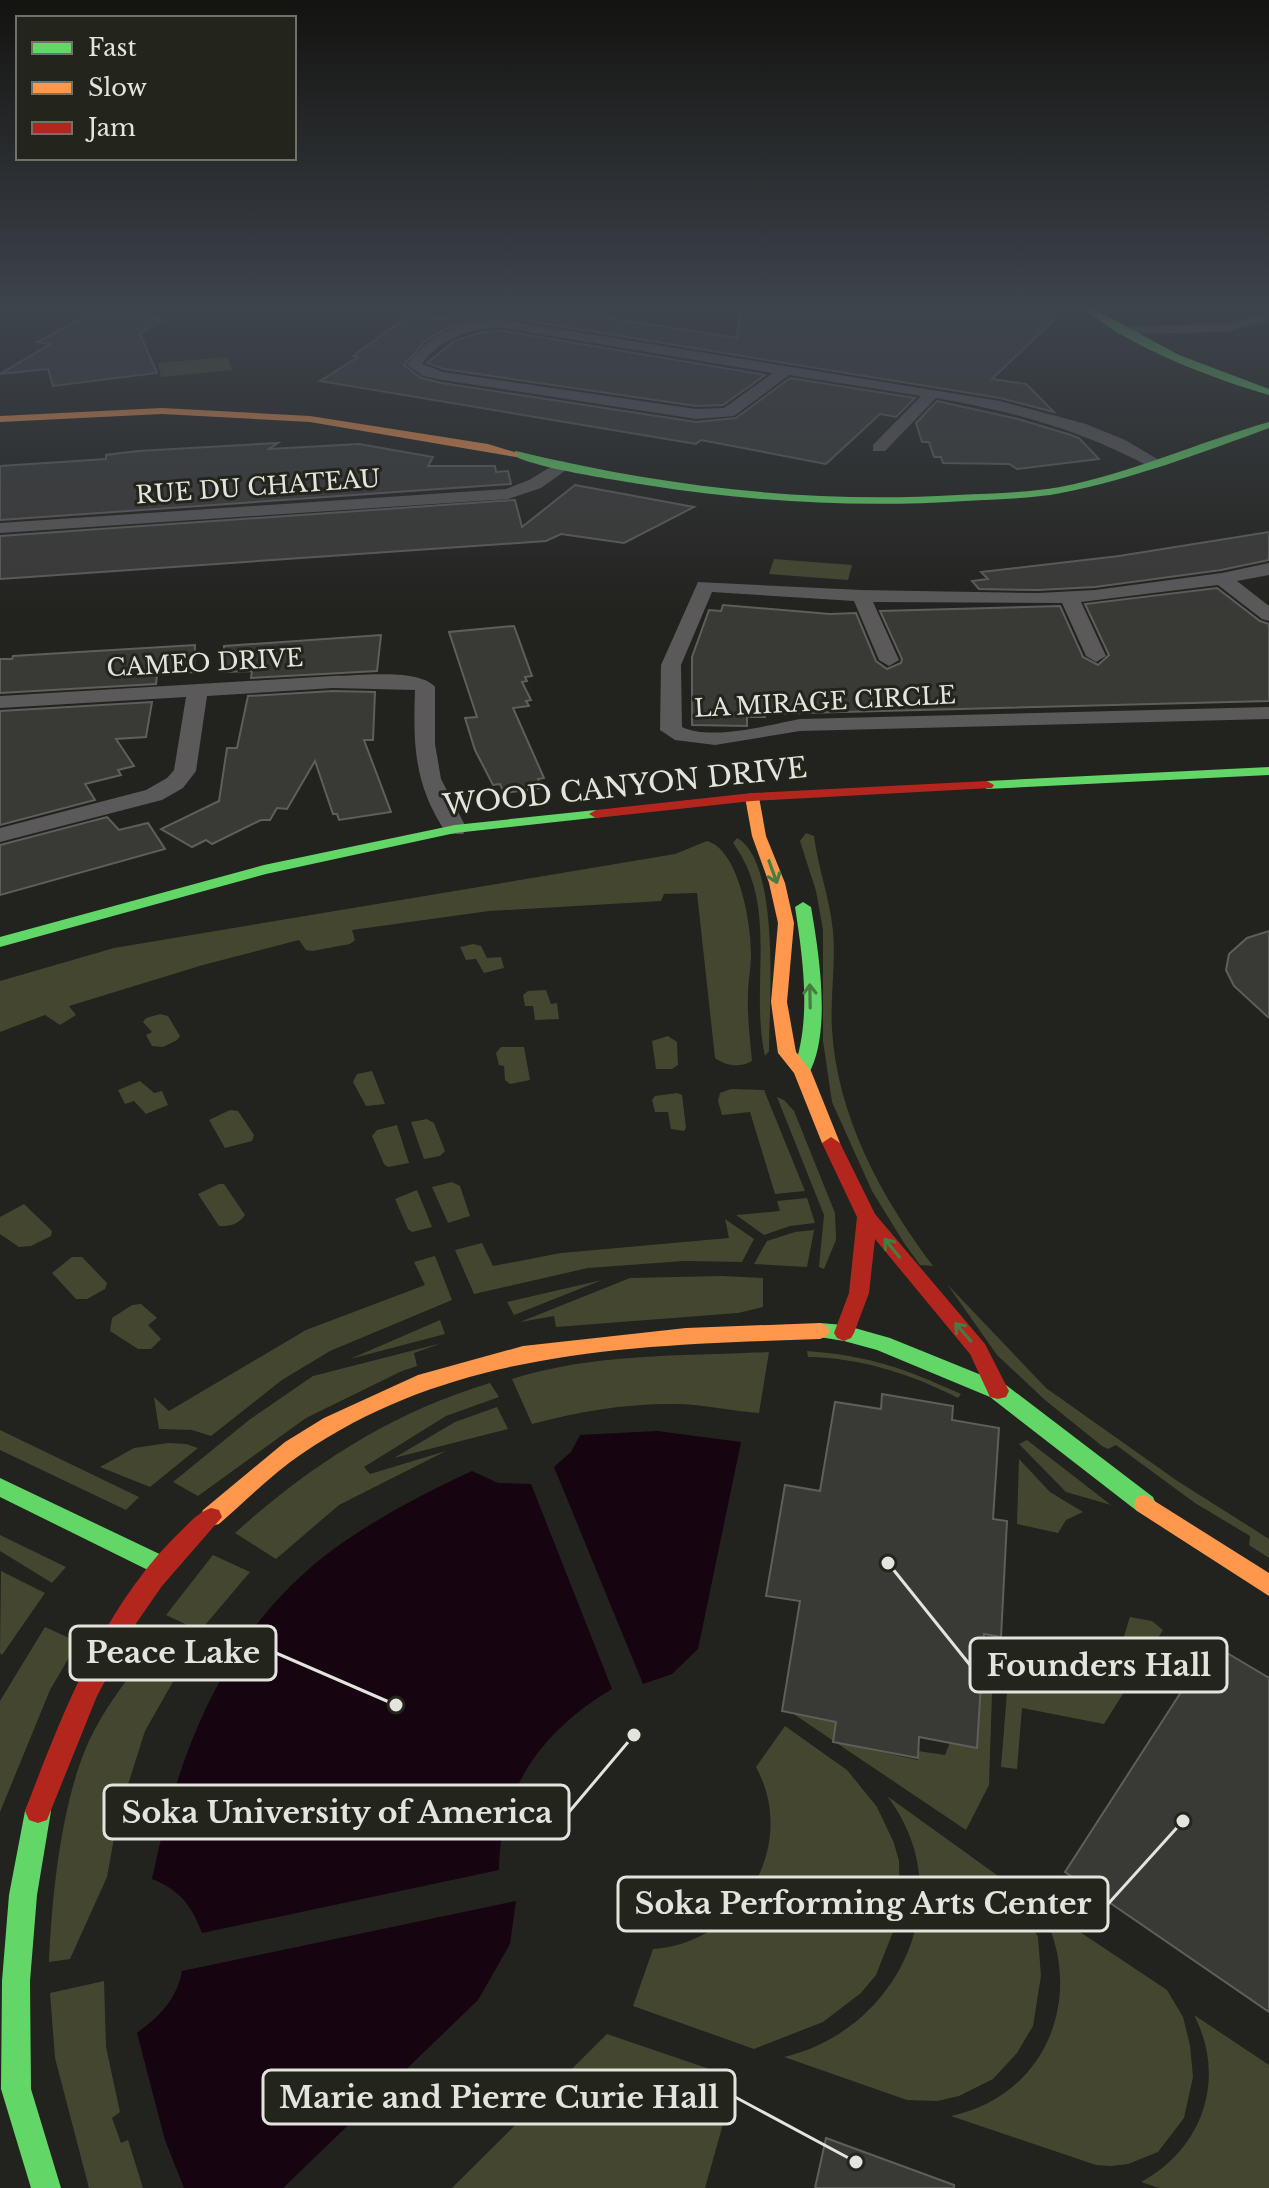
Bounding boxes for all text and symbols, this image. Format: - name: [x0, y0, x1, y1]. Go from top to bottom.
- legend: [16, 16, 296, 160]
- text: Fast: [88, 33, 136, 62]
- text: Slow: [88, 73, 147, 102]
- text: Jam: [85, 113, 136, 142]
- street label: RUE DU CHATEAU: [135, 463, 381, 510]
- street label: CAMEO DRIVE: [106, 643, 304, 682]
- street label: LA MIRAGE CIRCLE: [693, 680, 957, 723]
- street label: WOOD CANYON DRIVE: [440, 750, 809, 823]
- one-way arrow: [766, 859, 781, 884]
- one-way arrow: [802, 983, 818, 1010]
- one-way arrow: [883, 1238, 901, 1259]
- one-way arrow: [954, 1322, 972, 1343]
- callout: Peace Lake: [70, 1626, 276, 1680]
- text: Peace Lake: [86, 1634, 260, 1671]
- callout: Founders Hall: [970, 1638, 1227, 1692]
- text: Founders Hall: [987, 1647, 1212, 1684]
- callout: Soka University of America: [104, 1785, 569, 1839]
- text: Soka University of America: [122, 1794, 552, 1831]
- callout: Soka Performing Arts Center: [618, 1877, 1108, 1931]
- text: Soka Performing Arts Center: [635, 1885, 1091, 1922]
- callout: Marie and Pierre Curie Hall: [263, 2070, 735, 2124]
- text: Marie and Pierre Curie Hall: [279, 2079, 719, 2116]

